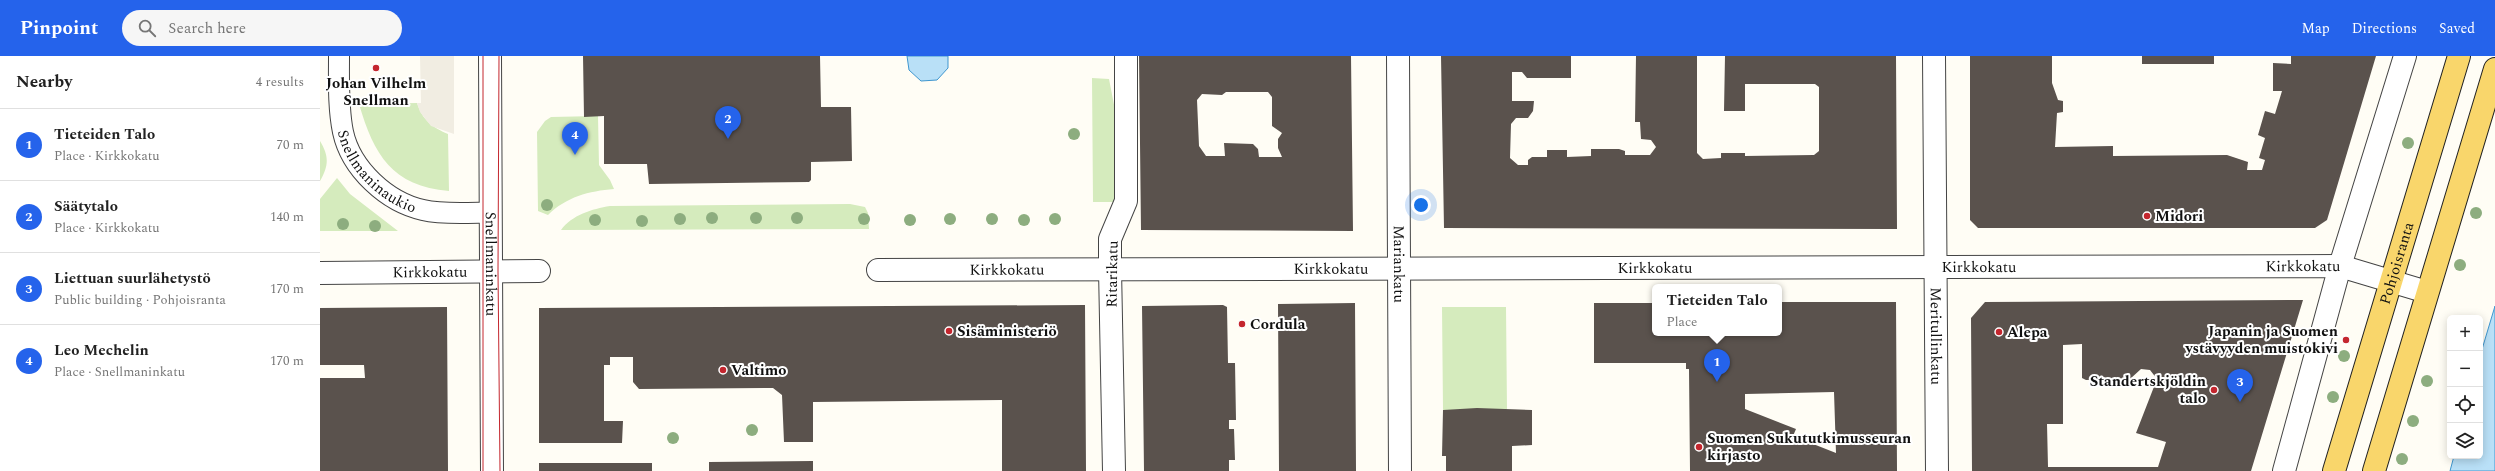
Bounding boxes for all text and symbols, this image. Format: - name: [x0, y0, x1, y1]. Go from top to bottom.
- search box: [122, 10, 402, 46]
- text: Pinpoint: [20, 14, 98, 43]
- icon: search: [136, 17, 158, 39]
- text: Search here: [168, 17, 246, 40]
- text: Map: [2302, 18, 2330, 39]
- text: Directions: [2352, 18, 2417, 39]
- text: Saved: [2439, 18, 2475, 39]
- marker: Johan Vilhelm Snellman: [371, 63, 381, 73]
- text: Nearby: [16, 69, 72, 95]
- text: 4 results: [256, 72, 304, 92]
- place label: Johan Vilhelm Snellman: [326, 72, 427, 112]
- pin: 2: [715, 106, 741, 139]
- pin: 4: [562, 122, 588, 155]
- text: Tieteiden Talo: [54, 123, 155, 146]
- street label: Snellmaninaukio: [331, 127, 419, 219]
- text: 1: [25, 135, 33, 155]
- text: 70 m: [277, 135, 304, 155]
- text: Place · Kirkkokatu: [54, 146, 160, 166]
- text: Säätytalo: [54, 195, 118, 218]
- your location: [1411, 195, 1431, 215]
- place label: Midori: [2155, 205, 2203, 228]
- text: 2: [25, 207, 33, 227]
- text: 140 m: [270, 207, 304, 227]
- marker: Midori: [2142, 211, 2152, 221]
- street label: Snellmaninkatu: [479, 212, 502, 316]
- text: Place · Kirkkokatu: [54, 218, 160, 238]
- street label: Pohjoisranta: [2374, 219, 2421, 307]
- street label: Mariankatu: [1387, 225, 1410, 303]
- street label: Ritarikatu: [1100, 240, 1125, 308]
- street label: Kirkkokatu: [2265, 255, 2341, 278]
- street label: Kirkkokatu: [1941, 256, 2017, 279]
- street label: Kirkkokatu: [1617, 257, 1693, 280]
- street label: Kirkkokatu: [1293, 258, 1369, 281]
- street label: Kirkkokatu: [969, 259, 1045, 282]
- street label: Kirkkokatu: [392, 261, 468, 284]
- text: Liettuan suurlähetystö: [54, 267, 211, 290]
- text: 3: [25, 279, 33, 299]
- text: 170 m: [270, 279, 304, 299]
- popup: [1652, 284, 1782, 336]
- street label: Meritullinkatu: [1924, 287, 1947, 385]
- text: Tieteiden Talo: [1666, 289, 1768, 312]
- text: Public building · Pohjoisranta: [54, 290, 226, 310]
- text: Place: [1666, 312, 1697, 332]
- place label: Cordula: [1250, 313, 1306, 336]
- map controls: [2447, 315, 2483, 459]
- button: +: [2447, 315, 2483, 351]
- marker: Cordula: [1237, 319, 1247, 329]
- place label: Sisäministeriö: [957, 320, 1057, 343]
- place label: Japanin ja Suomen ystävyyden muistokivi: [2184, 320, 2338, 360]
- place label: Alepa: [2007, 321, 2048, 344]
- marker: Sisäministeriö: [944, 326, 954, 336]
- marker: Alepa: [1994, 327, 2004, 337]
- marker: Japanin ja Suomen ystävyyden muistokivi: [2341, 335, 2351, 345]
- text: Leo Mechelin: [54, 339, 149, 362]
- pin: 1: [1704, 349, 1730, 382]
- text: 4: [25, 351, 33, 371]
- text: 170 m: [270, 351, 304, 371]
- button: −: [2447, 351, 2483, 387]
- place label: Valtimo: [731, 359, 787, 382]
- text: Place · Snellmaninkatu: [54, 362, 185, 382]
- marker: Valtimo: [718, 365, 728, 375]
- pin: 3: [2227, 369, 2253, 402]
- place label: Standertskjöldin talo: [2090, 370, 2206, 410]
- marker: Standertskjöldin talo: [2209, 385, 2219, 395]
- button: locate: [2447, 387, 2483, 423]
- button: layers: [2447, 423, 2483, 459]
- place label: Suomen Sukututkimusseuran kirjasto: [1707, 427, 1911, 467]
- marker: Suomen Sukututkimusseuran kirjasto: [1694, 442, 1704, 452]

